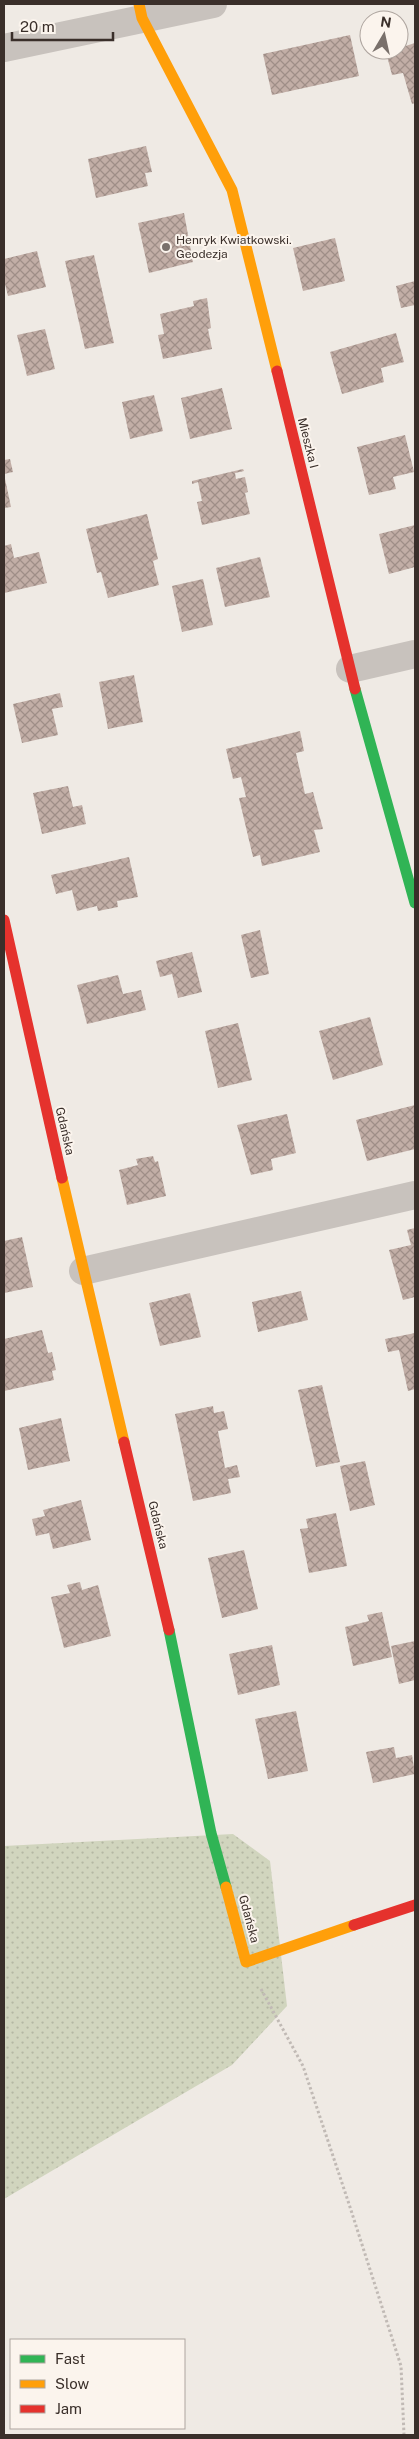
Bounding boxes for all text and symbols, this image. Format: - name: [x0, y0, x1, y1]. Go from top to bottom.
- scale bar: [12, 10, 114, 42]
- north arrow: [359, 10, 409, 60]
- text: N: [379, 13, 393, 31]
- text: 20 m: [20, 18, 55, 35]
- place label: Henryk Kwiatkowski. Geodezja: [176, 233, 292, 261]
- marker: Henryk Kwiatkowski. Geodezja: [160, 241, 172, 253]
- street label: Mieszka I: [295, 416, 321, 470]
- street label: Gdańska: [53, 1106, 77, 1156]
- street label: Gdańska: [145, 1500, 171, 1550]
- street label: Gdańska: [236, 1894, 262, 1944]
- legend: [10, 2339, 185, 2429]
- text: Fast: [55, 2350, 85, 2367]
- text: Slow: [55, 2375, 90, 2392]
- text: Jam: [55, 2400, 82, 2417]

